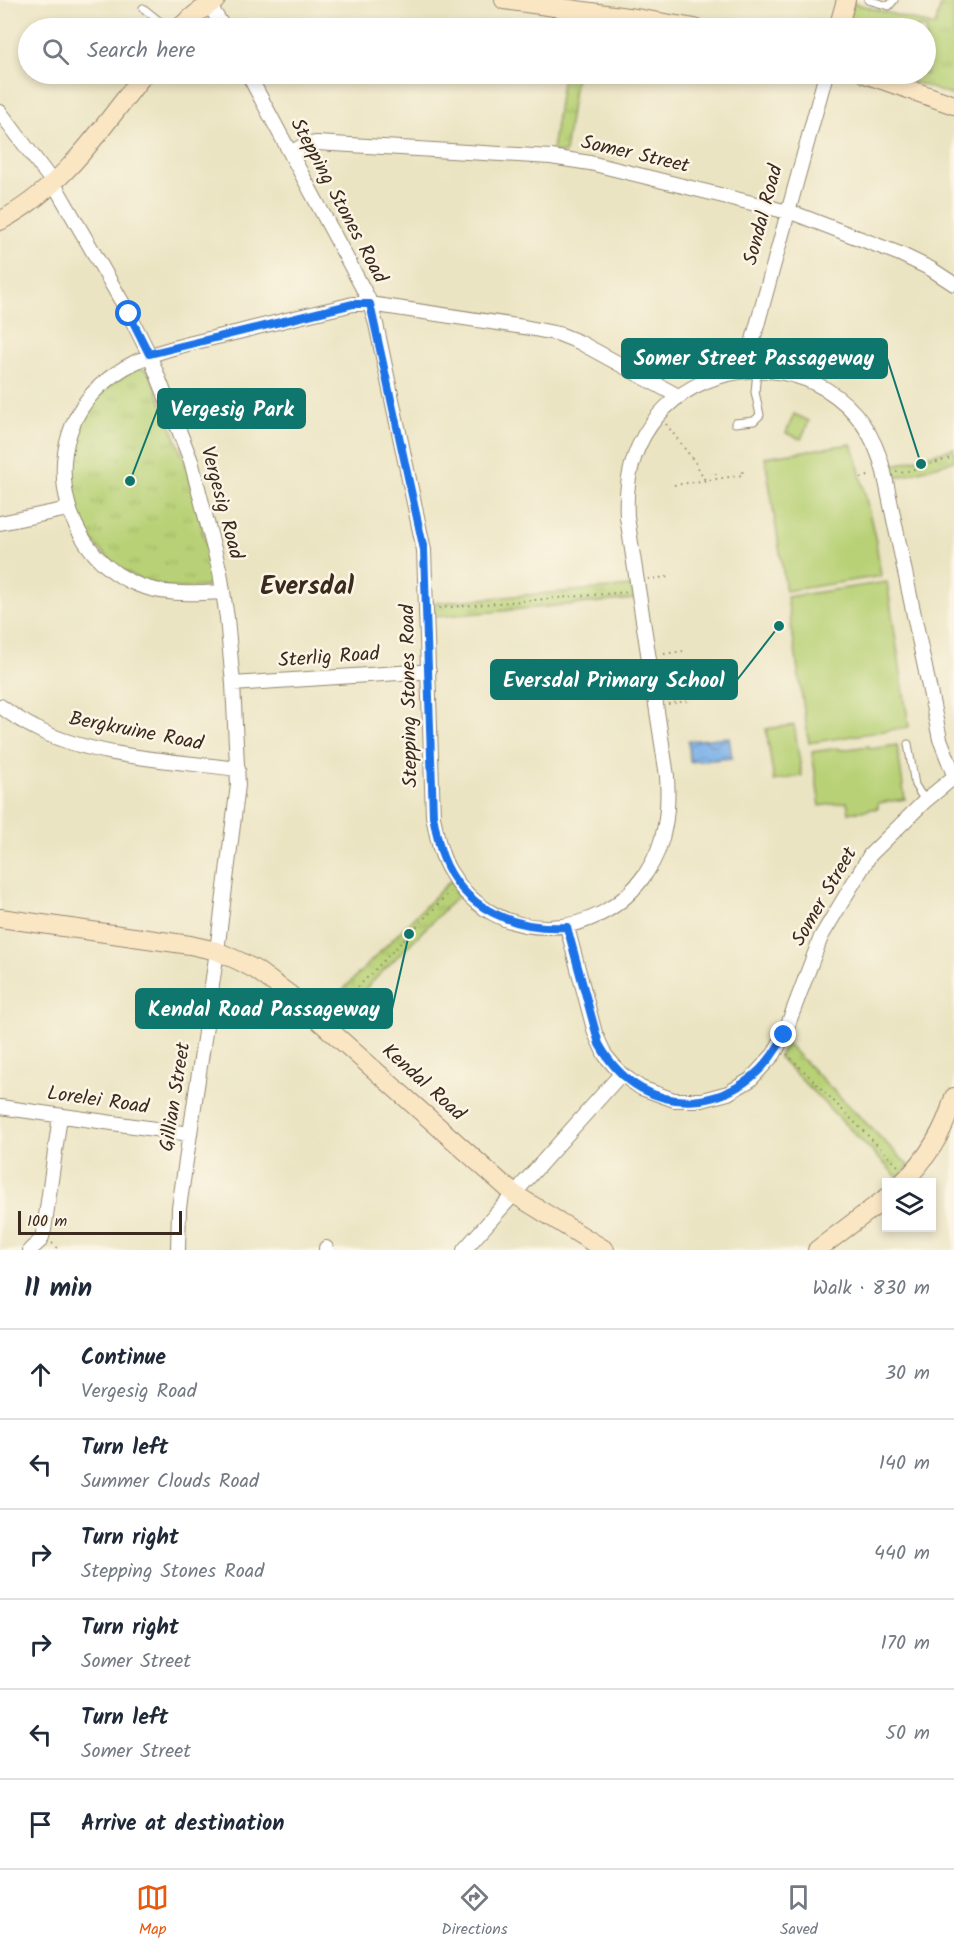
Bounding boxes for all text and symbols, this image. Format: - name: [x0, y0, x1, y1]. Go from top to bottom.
- search box: [18, 18, 936, 84]
- text: Search here: [87, 34, 195, 69]
- icon: search: [39, 35, 72, 68]
- street label: Stepping Stones Road: [281, 113, 396, 290]
- street label: Somer Street: [578, 127, 692, 183]
- street label: Sondal Road: [735, 160, 793, 269]
- route start: [115, 300, 141, 326]
- callout: Somer Street Passageway: [622, 339, 887, 378]
- text: Somer Street Passageway: [634, 343, 874, 376]
- callout: Vergesig Park: [158, 389, 305, 428]
- text: Vergesig Park: [170, 394, 294, 427]
- street label: Vergesig Road: [191, 443, 252, 564]
- district label: Eversdal: [260, 566, 354, 608]
- street label: Stepping Stones Road: [392, 603, 428, 788]
- street label: Sterlig Road: [277, 638, 382, 677]
- callout: Eversdal Primary School: [491, 660, 737, 699]
- text: Eversdal Primary School: [503, 665, 725, 698]
- street label: Bergkruine Road: [66, 703, 207, 761]
- street label: Somer Street: [784, 841, 866, 953]
- callout: Kendal Road Passageway: [136, 989, 392, 1028]
- text: Kendal Road Passageway: [148, 994, 380, 1027]
- route end: [770, 1021, 796, 1047]
- street label: Kendal Road: [374, 1036, 473, 1130]
- street label: Gillian Street: [152, 1040, 200, 1154]
- street label: Lorelei Road: [45, 1078, 152, 1124]
- map controls: [882, 1178, 936, 1232]
- button: layers: [882, 1178, 936, 1232]
- scale bar: [18, 1208, 182, 1236]
- text: 100 m: [27, 1209, 67, 1234]
- text: 11 min: [24, 1268, 92, 1310]
- text: Walk · 830 m: [813, 1273, 930, 1305]
- text: Continue: [81, 1341, 166, 1376]
- icon: ahead: [24, 1358, 57, 1391]
- text: 30 m: [885, 1358, 930, 1390]
- text: Vergesig Road: [81, 1376, 197, 1408]
- text: Turn left: [81, 1431, 168, 1466]
- icon: left: [24, 1448, 57, 1481]
- text: 140 m: [879, 1448, 930, 1480]
- text: Summer Clouds Road: [81, 1466, 259, 1498]
- text: Turn right: [81, 1521, 179, 1556]
- icon: right: [24, 1538, 57, 1571]
- text: 440 m: [874, 1538, 930, 1570]
- text: Stepping Stones Road: [81, 1556, 264, 1588]
- text: Turn right: [81, 1611, 179, 1646]
- icon: right: [24, 1628, 57, 1661]
- text: 170 m: [881, 1628, 930, 1660]
- text: Somer Street: [81, 1646, 191, 1678]
- text: Turn left: [81, 1701, 168, 1736]
- icon: left: [24, 1718, 57, 1751]
- text: 50 m: [885, 1718, 930, 1750]
- text: Somer Street: [81, 1736, 191, 1768]
- text: Arrive at destination: [81, 1807, 284, 1842]
- icon: arrive: [24, 1808, 57, 1841]
- tab: Map: [136, 1881, 169, 1942]
- tab: Directions: [441, 1881, 508, 1942]
- tab: Saved: [780, 1881, 818, 1942]

